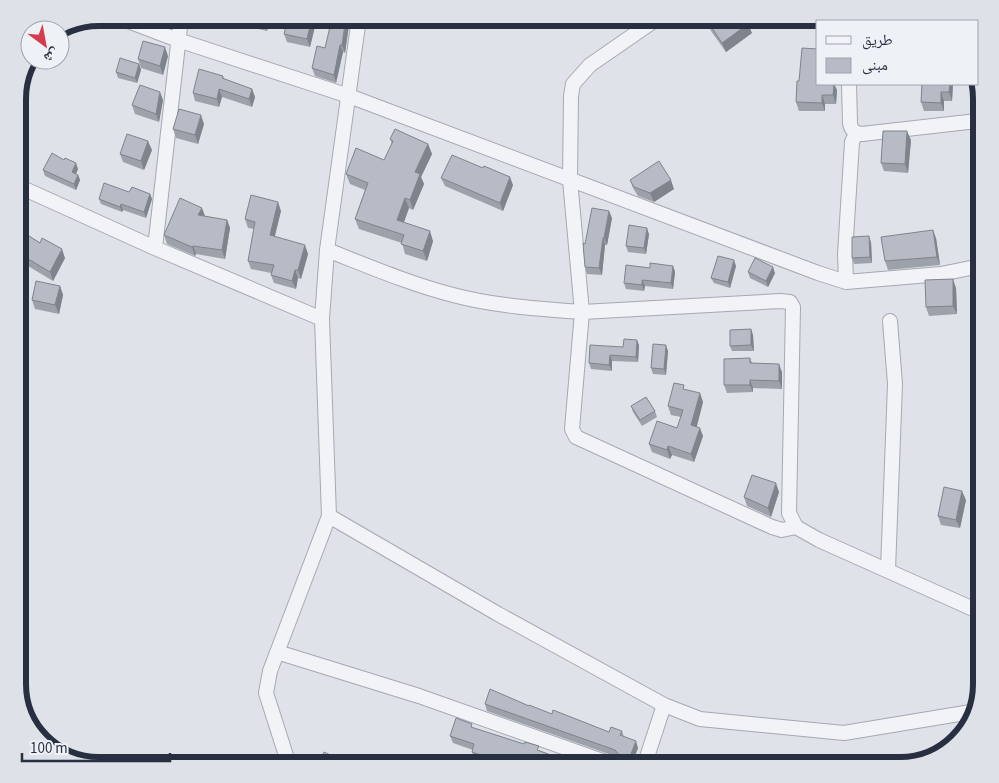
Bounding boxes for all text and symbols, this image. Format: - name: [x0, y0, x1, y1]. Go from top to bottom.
- north arrow: [20, 20, 70, 70]
- legend: [816, 20, 979, 85]
- text: طريق: [862, 30, 893, 51]
- text: ش: [40, 43, 63, 68]
- text: مبنى: [862, 55, 888, 76]
- scale bar: [22, 730, 170, 762]
- text: 100 m: [30, 738, 68, 759]

